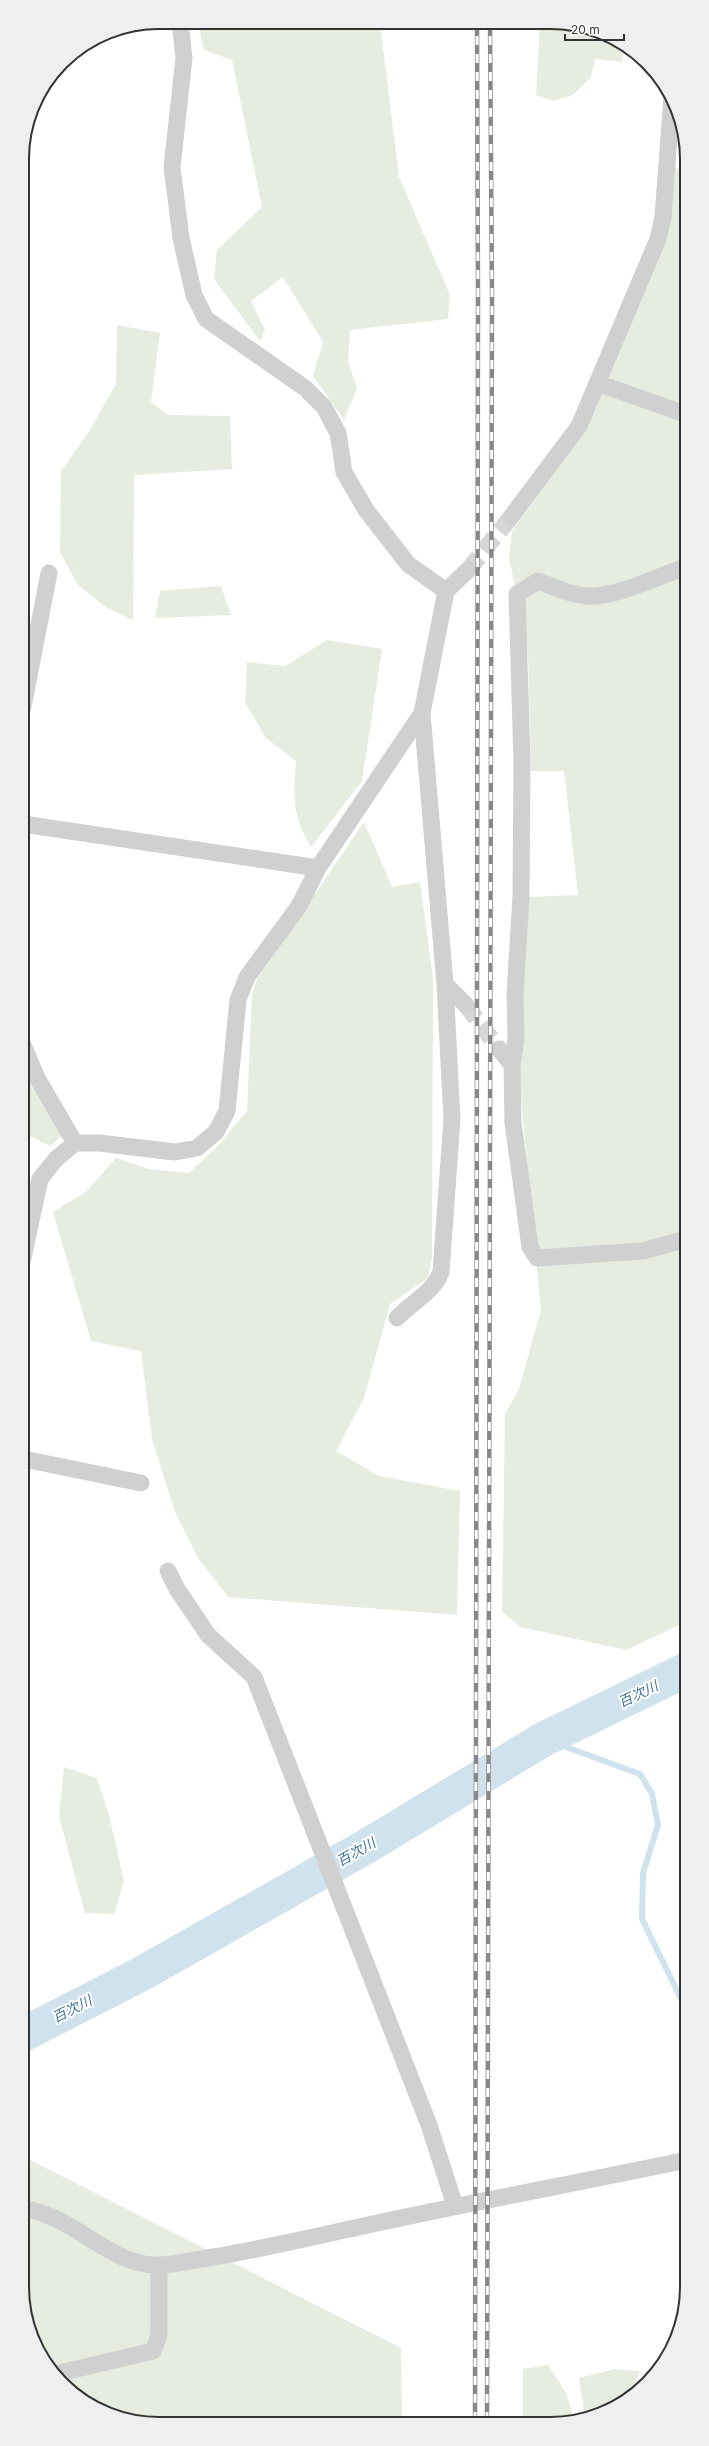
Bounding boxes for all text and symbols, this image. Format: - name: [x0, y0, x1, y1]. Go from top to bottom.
- scale bar: [565, 16, 624, 42]
- text: 20 m: [571, 22, 600, 37]
- water label: 百次川: [615, 1676, 662, 1710]
- water label: 百次川: [333, 1833, 380, 1869]
- water label: 百次川: [49, 1991, 96, 2026]

